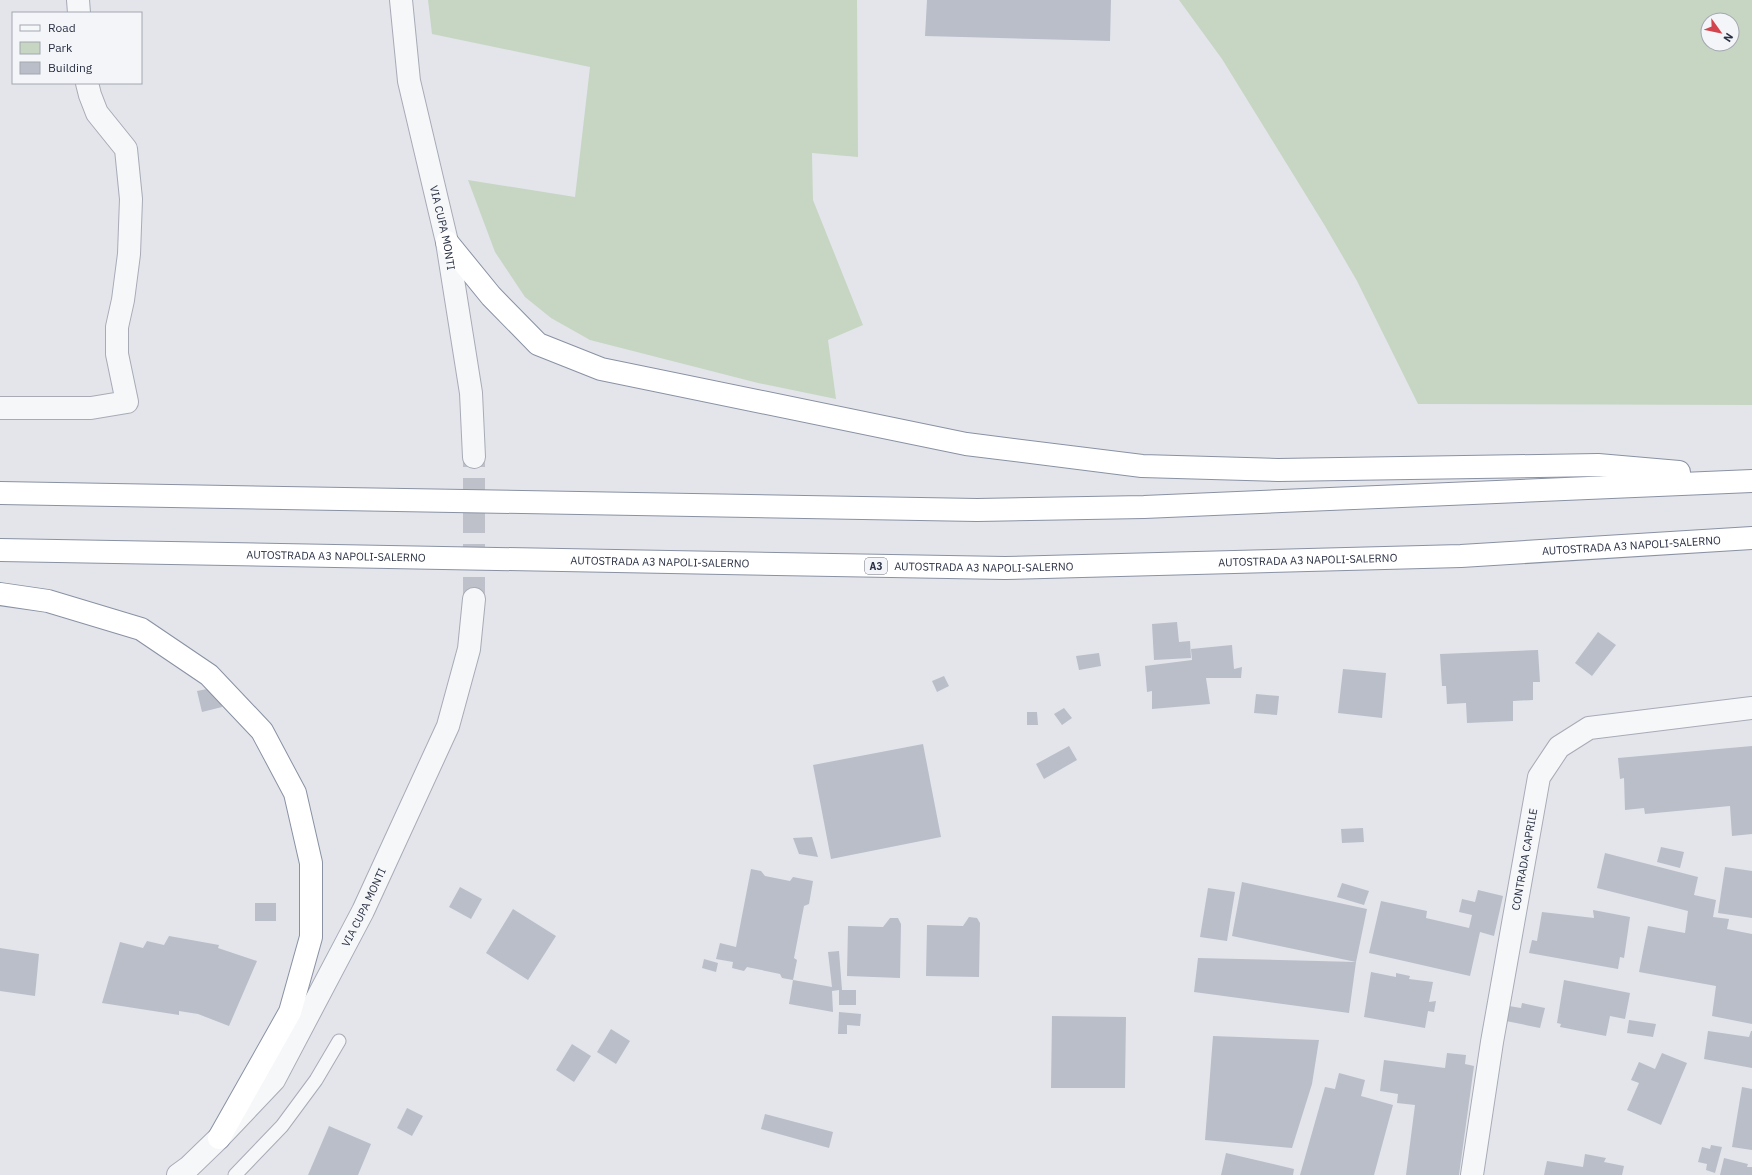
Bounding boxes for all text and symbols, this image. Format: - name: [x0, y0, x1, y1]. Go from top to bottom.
- legend: [12, 12, 142, 84]
- north arrow: [1700, 12, 1740, 52]
- text: Road: [48, 20, 76, 35]
- text: N: [1720, 30, 1736, 45]
- text: Park: [48, 40, 73, 55]
- text: Building: [48, 60, 93, 75]
- street label: VIA CUPA MONTI: [427, 184, 458, 271]
- street label: AUTOSTRADA A3 NAPOLI-SALERNO: [1541, 533, 1721, 558]
- street label: AUTOSTRADA A3 NAPOLI-SALERNO: [246, 547, 426, 565]
- street label: AUTOSTRADA A3 NAPOLI-SALERNO: [1218, 551, 1398, 569]
- street label: AUTOSTRADA A3 NAPOLI-SALERNO: [570, 553, 750, 570]
- road number: A3: [865, 558, 887, 574]
- street label: AUTOSTRADA A3 NAPOLI-SALERNO: [894, 559, 1074, 575]
- street label: CONTRADA CAPRILE: [1508, 807, 1540, 912]
- street label: VIA CUPA MONTI: [338, 866, 389, 949]

